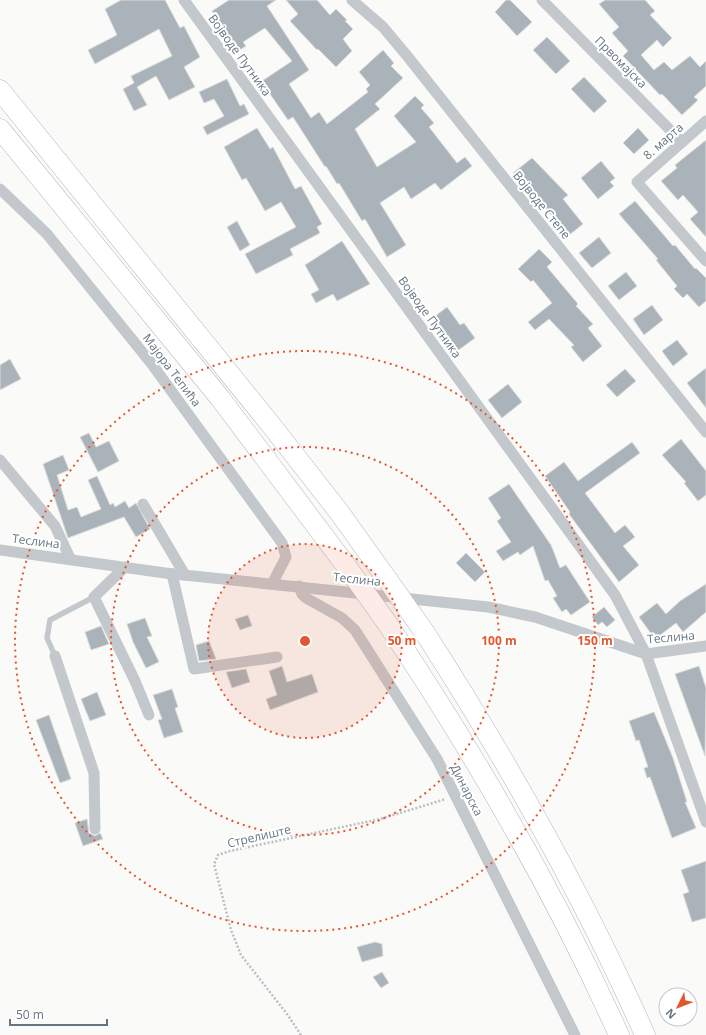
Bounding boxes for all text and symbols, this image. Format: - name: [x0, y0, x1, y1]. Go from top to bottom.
- street label: Војводе Путника: [205, 11, 275, 99]
- street label: Првомајска: [591, 32, 651, 92]
- street label: 8. марта: [639, 119, 687, 163]
- street label: Војводе Степе: [509, 167, 575, 243]
- street label: Војводе Путника: [395, 273, 465, 361]
- street label: Мајора Тепића: [139, 330, 205, 410]
- street label: Теслина: [11, 530, 61, 552]
- street label: Теслина: [332, 568, 382, 590]
- street label: Теслина: [646, 626, 696, 648]
- text: 50 m: [388, 632, 416, 649]
- text: 100 m: [481, 632, 517, 649]
- text: 150 m: [577, 632, 613, 649]
- centre of rings: [298, 634, 312, 648]
- street label: Динарска: [447, 761, 487, 819]
- street label: Стрелиште: [225, 820, 293, 852]
- north arrow: [658, 987, 698, 1027]
- scale bar: [10, 1001, 107, 1027]
- text: 50 m: [16, 1006, 44, 1023]
- text: N: [662, 1006, 679, 1023]

